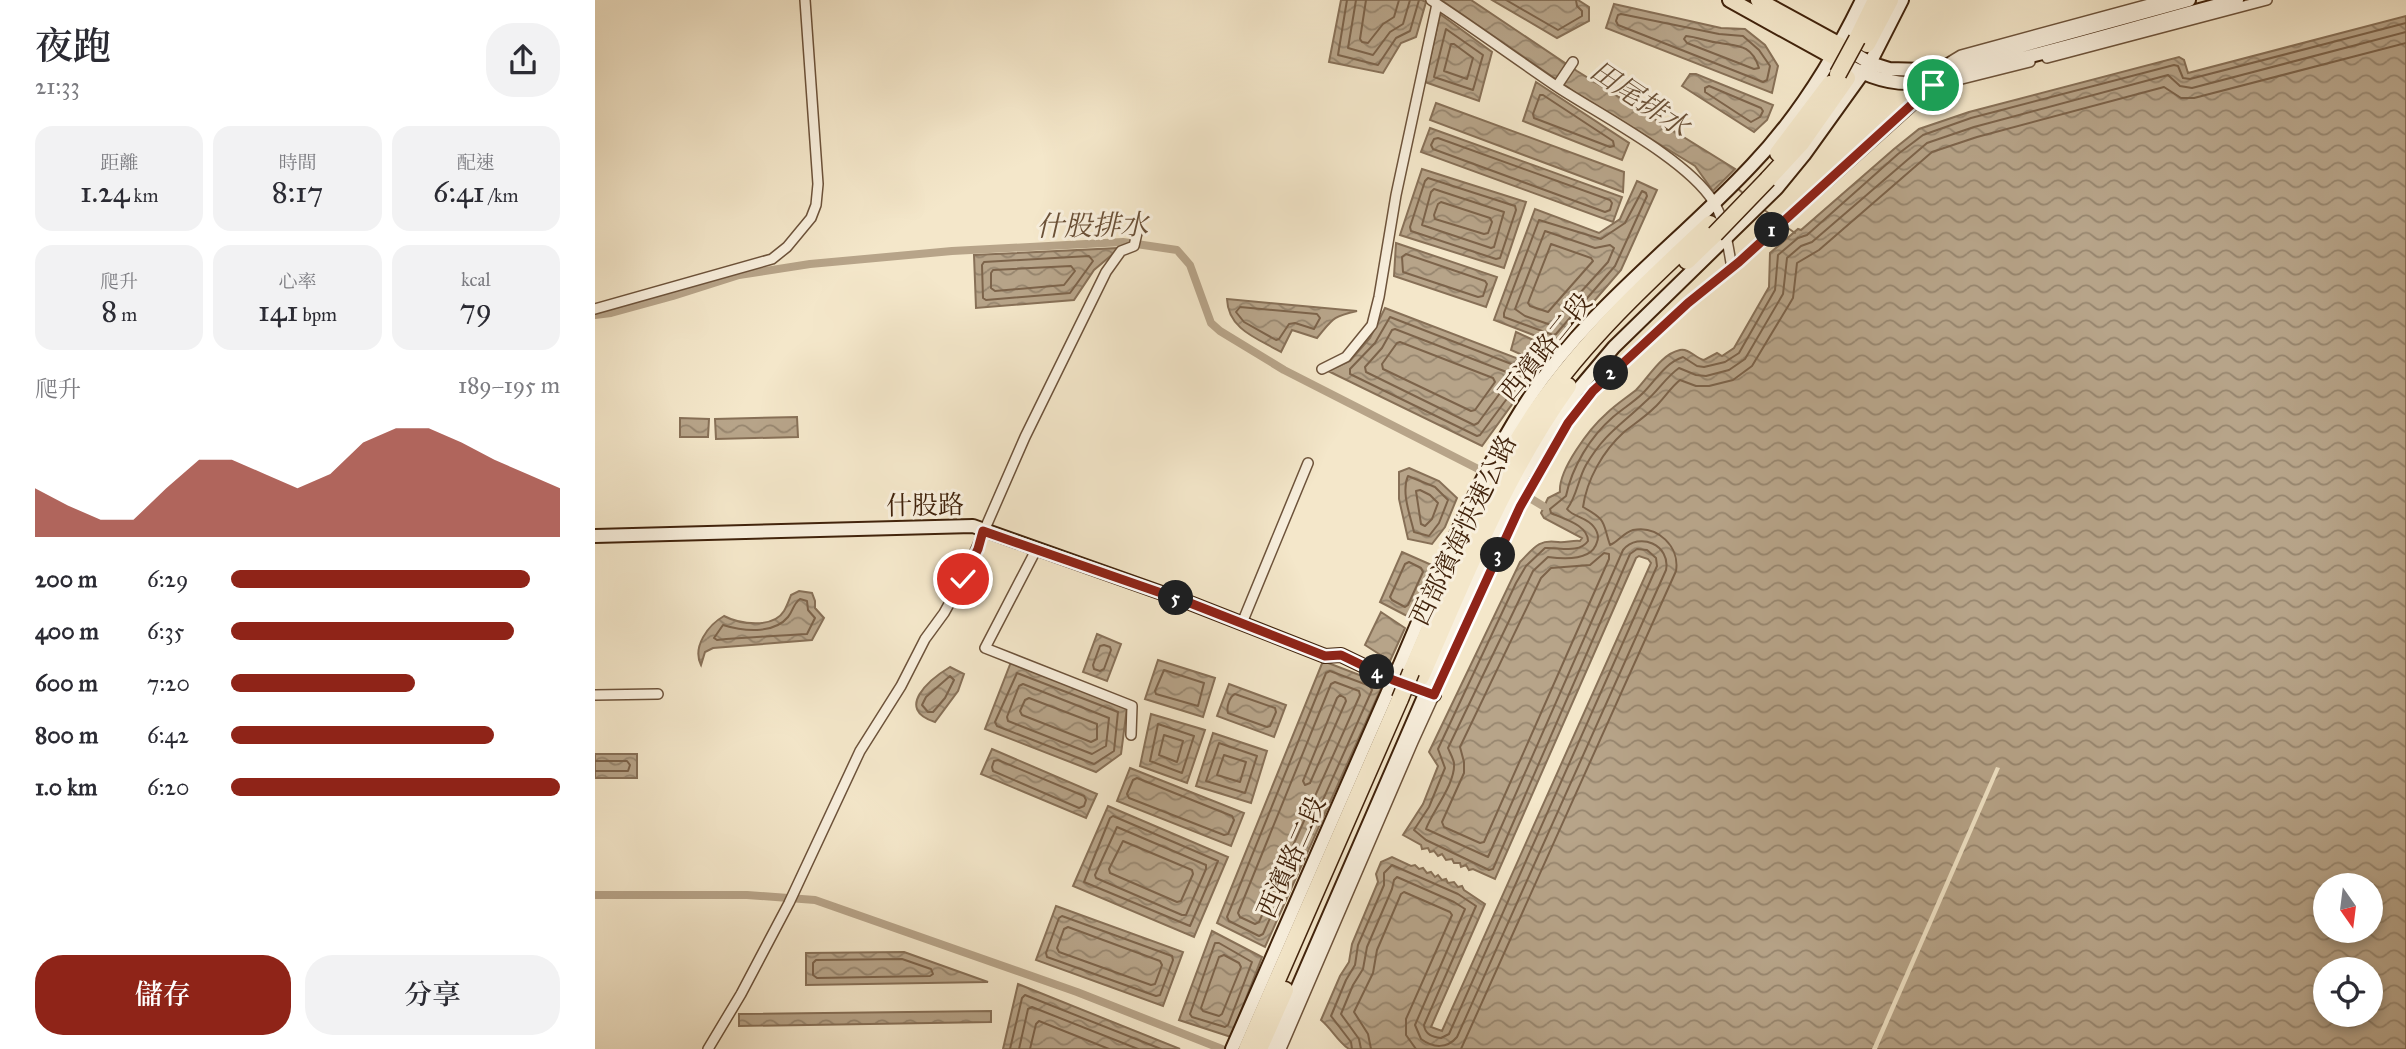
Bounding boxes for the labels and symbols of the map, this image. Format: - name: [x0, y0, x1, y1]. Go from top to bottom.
- water label: 田尾排水: [1584, 53, 1698, 146]
- pin: [1903, 55, 1963, 115]
- water label: 什股排水: [1036, 207, 1151, 244]
- pin: 1: [1755, 212, 1789, 247]
- street label: 西濱路二段: [1492, 286, 1598, 408]
- pin: 2: [1593, 356, 1629, 390]
- street label: 西部濱海快速公路: [1403, 430, 1523, 630]
- street label: 什股路: [886, 488, 964, 522]
- pin: 3: [1481, 538, 1515, 572]
- pin: [933, 549, 993, 609]
- pin: 5: [1159, 580, 1193, 616]
- pin: 4: [1359, 654, 1395, 690]
- street label: 西濱路二段: [1250, 791, 1332, 923]
- north arrow: [2313, 873, 2383, 943]

